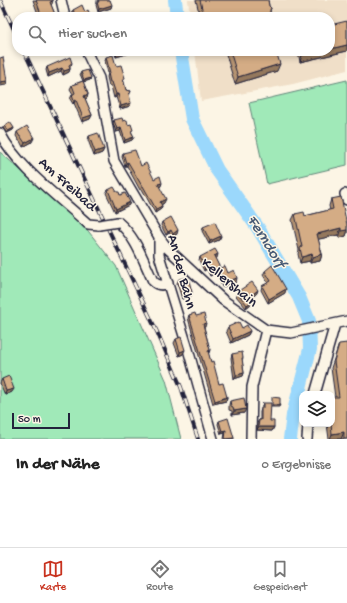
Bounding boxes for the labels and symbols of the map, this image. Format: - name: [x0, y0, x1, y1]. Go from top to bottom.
- street label: Am Freibad: [34, 154, 101, 217]
- water label: Ferndorf: [242, 212, 290, 274]
- street label: An der Bahn: [162, 233, 200, 311]
- street label: Kellershain: [197, 254, 261, 312]
- scale bar: [12, 411, 70, 430]

